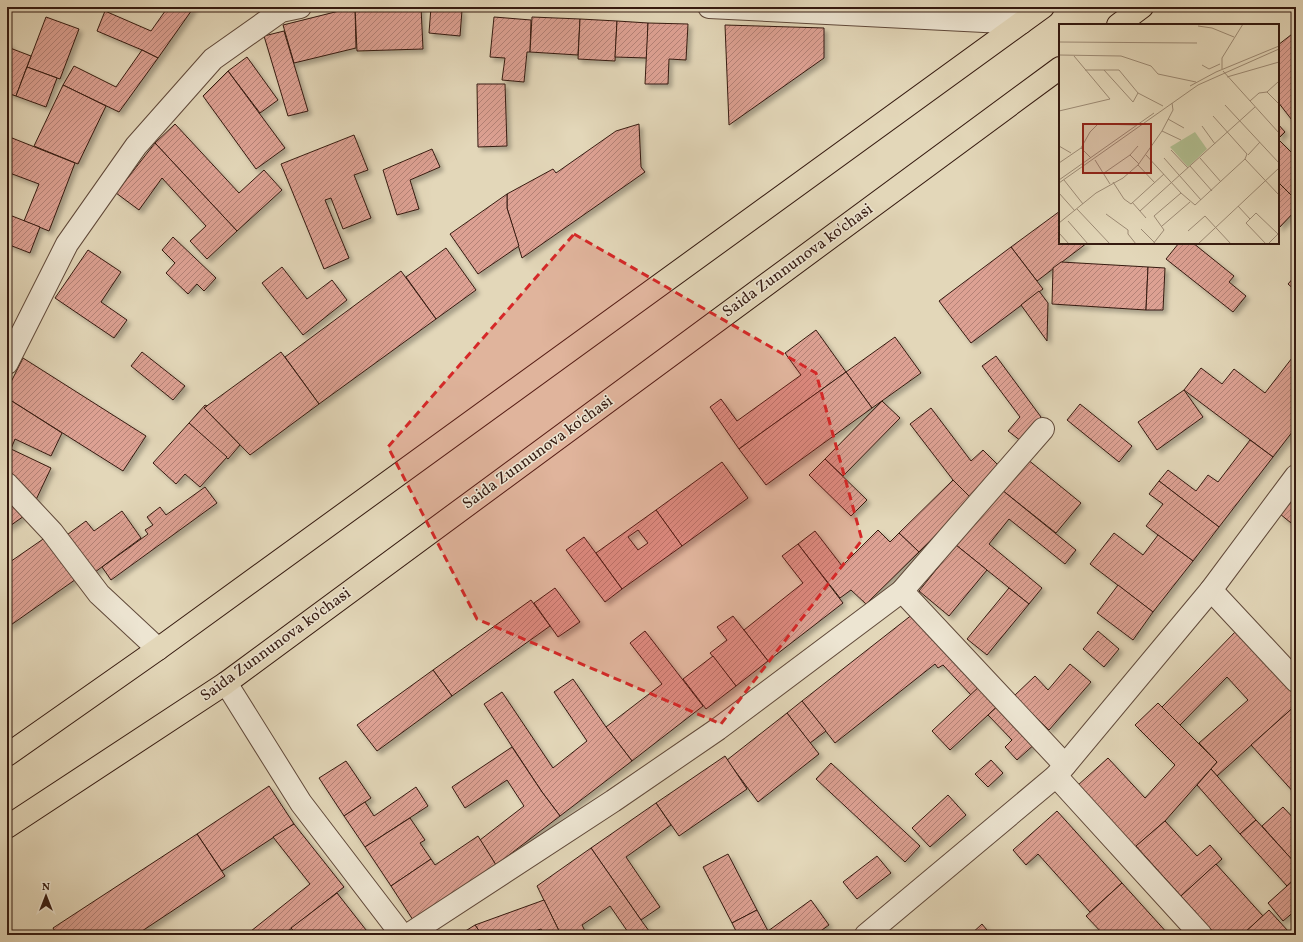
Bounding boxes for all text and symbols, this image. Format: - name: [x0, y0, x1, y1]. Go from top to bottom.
- inset map: [1059, 24, 1279, 244]
- street label: Saida Zunnunova ko'chasi: [718, 199, 878, 323]
- street label: Saida Zunnunova ko'chasi: [458, 391, 618, 515]
- street label: Saida Zunnunova ko'chasi: [196, 583, 356, 707]
- north arrow: [26, 876, 66, 916]
- text: N: [42, 880, 50, 895]

